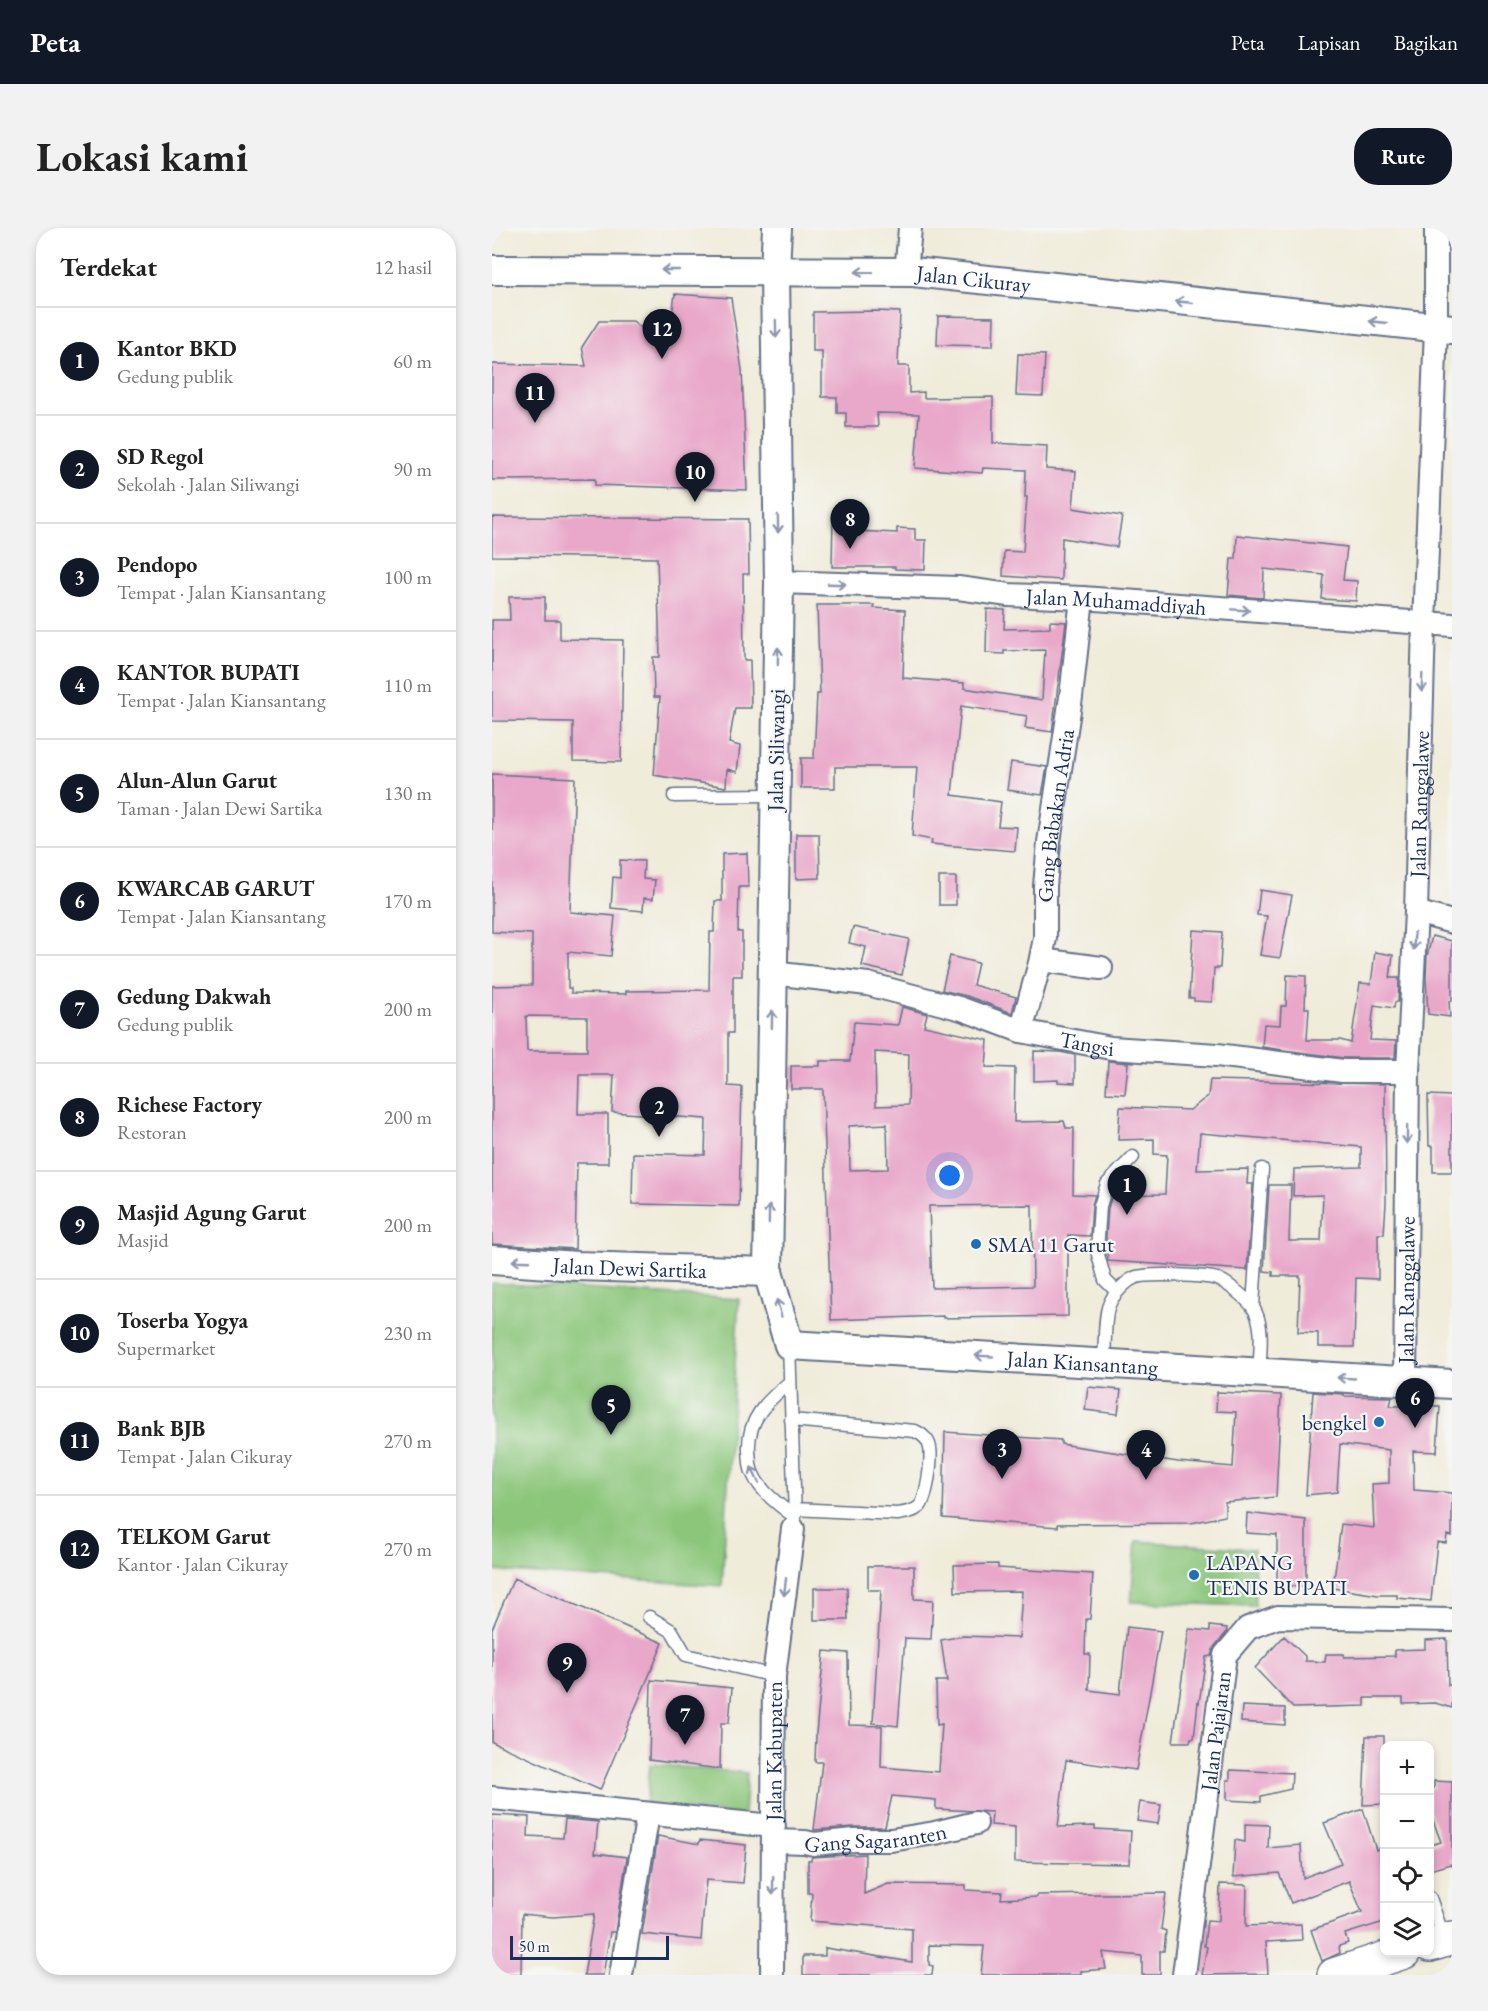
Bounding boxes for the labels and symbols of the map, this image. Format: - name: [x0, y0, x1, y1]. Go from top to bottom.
- street label: Jalan Cikuray: [913, 258, 1033, 299]
- one-way arrow: [660, 264, 680, 276]
- one-way arrow: [855, 266, 875, 277]
- one-way arrow: [1174, 296, 1194, 307]
- pin: 12: [642, 310, 682, 359]
- one-way arrow: [1368, 317, 1388, 328]
- one-way arrow: [770, 319, 782, 339]
- pin: 11: [516, 374, 555, 423]
- pin: 10: [676, 452, 714, 502]
- pin: 8: [830, 500, 870, 549]
- one-way arrow: [772, 514, 784, 534]
- one-way arrow: [827, 578, 847, 589]
- street label: Jalan Muhamaddiyah: [1023, 581, 1208, 622]
- one-way arrow: [1231, 605, 1251, 616]
- one-way arrow: [772, 646, 784, 666]
- one-way arrow: [1416, 672, 1428, 692]
- street label: Jalan Siliwangi: [760, 688, 792, 814]
- street label: Gang Babakan Adria: [1031, 727, 1080, 903]
- street label: Jalan Ranggalawe: [1402, 730, 1436, 880]
- one-way arrow: [1409, 930, 1420, 950]
- one-way arrow: [766, 1009, 778, 1029]
- street label: Tangsi: [1057, 1024, 1115, 1063]
- pin: 2: [640, 1088, 678, 1137]
- one-way arrow: [1401, 1125, 1413, 1145]
- your location: [935, 1161, 964, 1190]
- pin: 1: [1108, 1166, 1146, 1215]
- one-way arrow: [763, 1204, 775, 1224]
- street label: Jalan Ranggalawe: [1391, 1216, 1421, 1366]
- place label: SMA 11 Garut: [988, 1230, 1114, 1259]
- marker: SMA 11 Garut: [969, 1237, 983, 1251]
- street label: Jalan Dewi Sartika: [550, 1250, 708, 1285]
- one-way arrow: [512, 1255, 532, 1267]
- one-way arrow: [773, 1299, 784, 1318]
- street label: Jalan Kiansantang: [1004, 1343, 1159, 1381]
- one-way arrow: [975, 1351, 995, 1362]
- one-way arrow: [1337, 1372, 1357, 1383]
- pin: 6: [1396, 1378, 1434, 1428]
- pin: 5: [592, 1386, 630, 1435]
- place label: bengkel: [1302, 1408, 1367, 1437]
- marker: bengkel: [1372, 1415, 1386, 1429]
- pin: 3: [982, 1430, 1022, 1479]
- pin: 4: [1126, 1430, 1166, 1480]
- one-way arrow: [749, 1466, 761, 1484]
- place label: LAPANG TENIS BUPATI: [1206, 1548, 1348, 1602]
- marker: LAPANG TENIS BUPATI: [1187, 1568, 1201, 1582]
- one-way arrow: [780, 1576, 791, 1596]
- pin: 9: [548, 1644, 586, 1693]
- street label: Jalan Pajajaran: [1193, 1669, 1237, 1795]
- street label: Jalan Kabupaten: [759, 1681, 788, 1823]
- pin: 7: [666, 1696, 704, 1745]
- street label: Gang Sagaranten: [801, 1816, 950, 1860]
- one-way arrow: [767, 1875, 779, 1895]
- scale bar: [510, 1933, 669, 1960]

